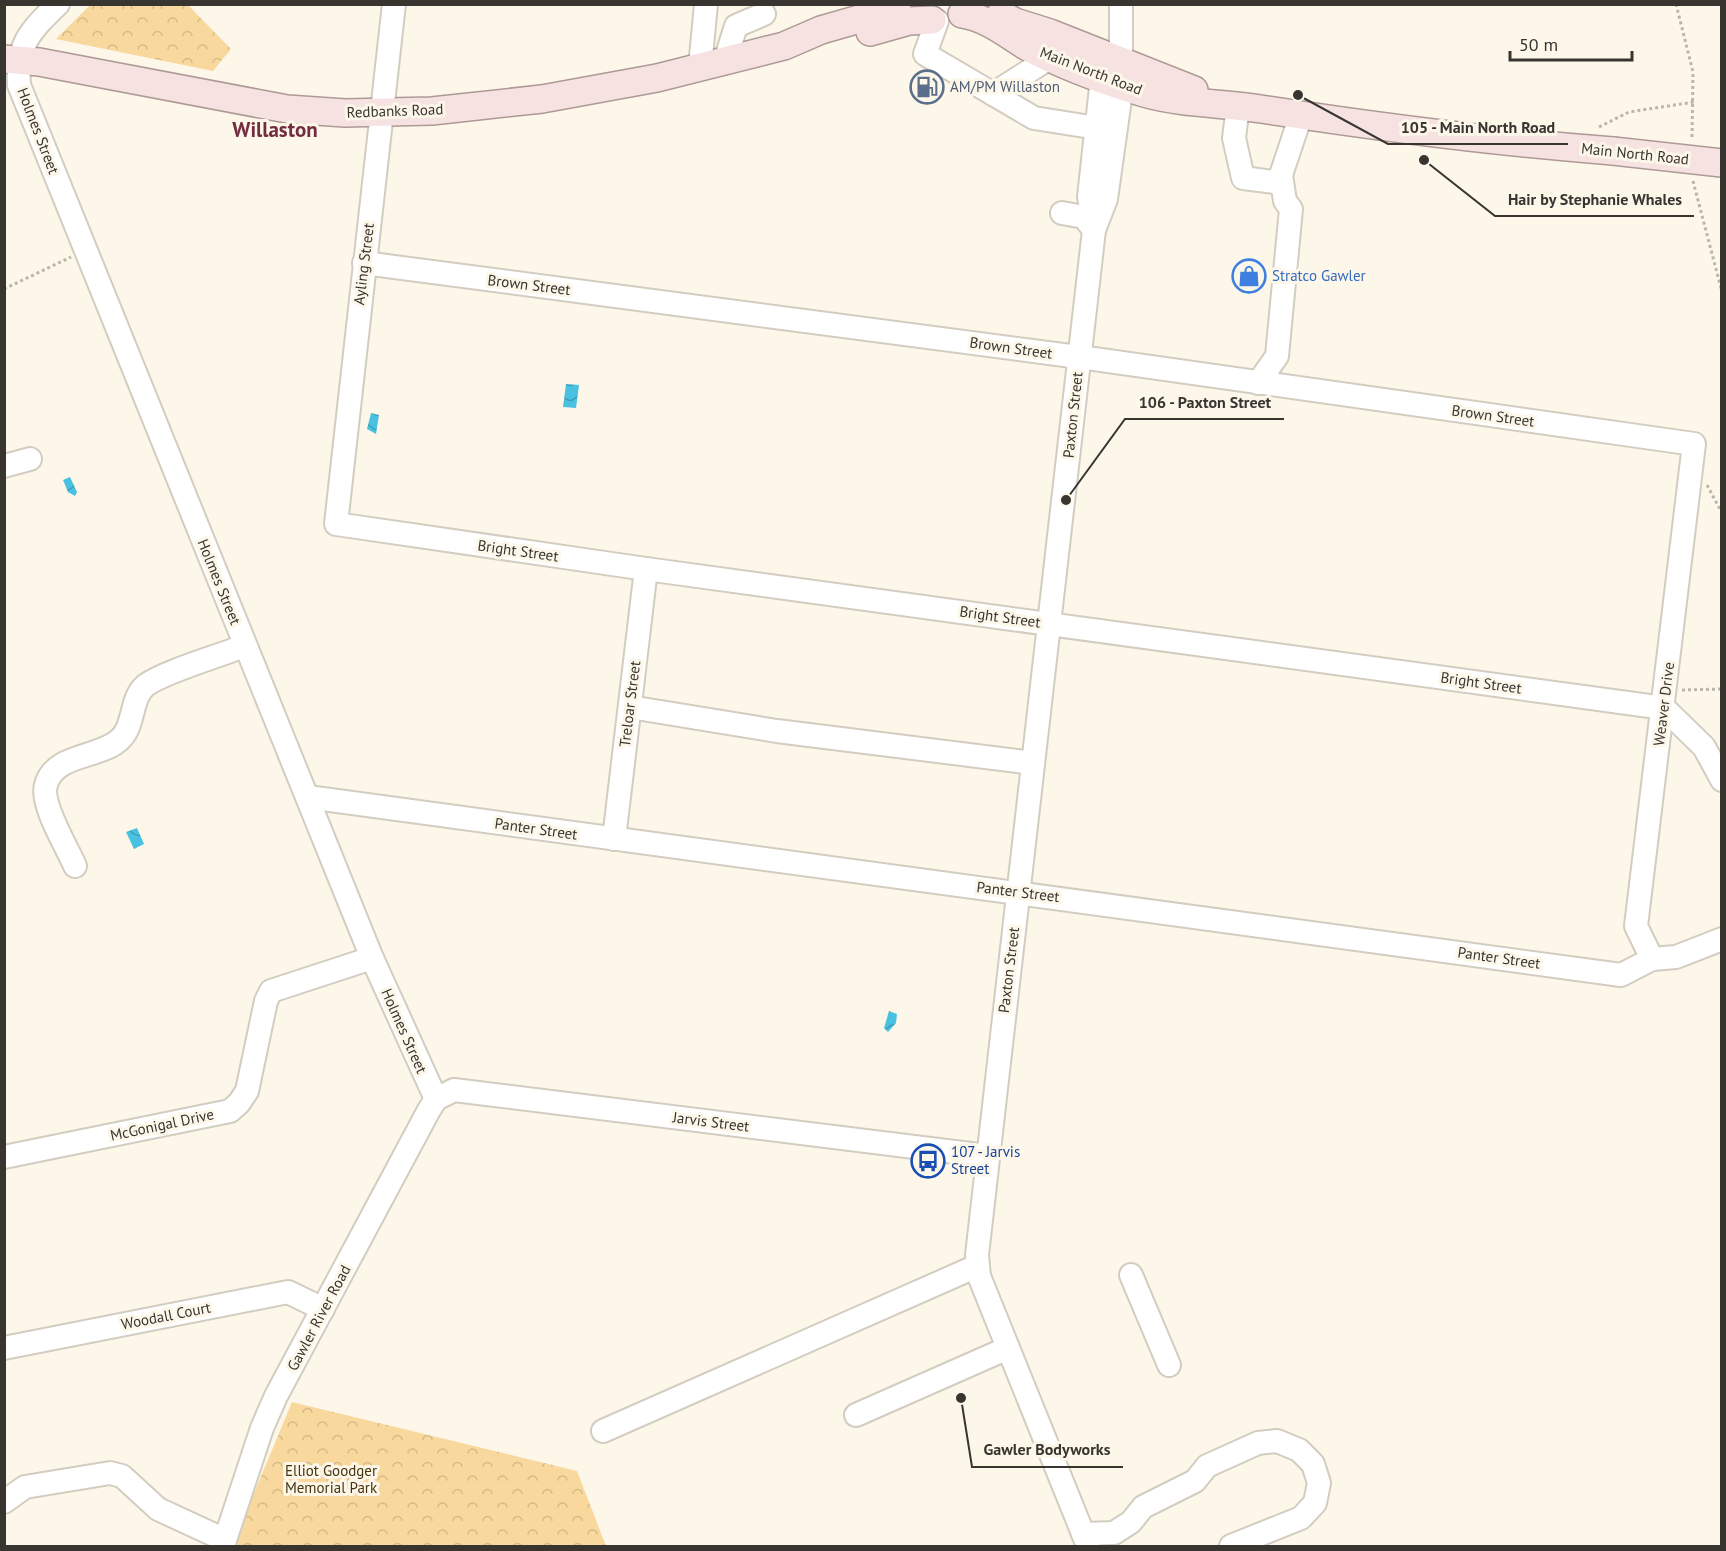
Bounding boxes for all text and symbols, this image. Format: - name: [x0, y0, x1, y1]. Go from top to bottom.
- scale bar: [1510, 24, 1632, 62]
- text: 50 m: [1519, 33, 1558, 56]
- street label: Main North Road: [1037, 42, 1145, 99]
- fuel station icon: AM/PM Willaston: [909, 69, 945, 105]
- place label: AM/PM Willaston: [950, 77, 1060, 96]
- street label: Holmes Street: [13, 85, 64, 177]
- street label: Redbanks Road: [346, 99, 444, 122]
- callout: 105 - Main North Road: [1388, 110, 1568, 144]
- district label: Willaston: [232, 116, 318, 143]
- text: 105 - Main North Road: [1401, 117, 1555, 137]
- street label: Main North Road: [1580, 138, 1690, 169]
- callout: Hair by Stephanie Whales: [1495, 182, 1694, 216]
- text: Hair by Stephanie Whales: [1508, 189, 1682, 209]
- street label: Ayling Street: [349, 222, 378, 306]
- shop icon: Stratco Gawler: [1231, 258, 1267, 294]
- place label: Stratco Gawler: [1272, 266, 1366, 285]
- street label: Brown Street: [487, 270, 572, 299]
- street label: Brown Street: [969, 332, 1054, 363]
- street label: Paxton Street: [1059, 371, 1086, 459]
- callout: 106 - Paxton Street: [1125, 385, 1284, 419]
- text: 106 - Paxton Street: [1139, 392, 1272, 412]
- street label: Brown Street: [1451, 400, 1536, 431]
- street label: Bright Street: [476, 535, 560, 566]
- street label: Holmes Street: [194, 536, 245, 628]
- street label: Bright Street: [958, 601, 1042, 632]
- street label: Treloar Street: [615, 660, 644, 748]
- street label: Weaver Drive: [1649, 661, 1678, 747]
- street label: Bright Street: [1439, 667, 1523, 698]
- street label: Panter Street: [493, 813, 579, 844]
- street label: Panter Street: [975, 877, 1061, 906]
- street label: Paxton Street: [994, 926, 1023, 1014]
- street label: Panter Street: [1456, 942, 1542, 973]
- street label: Holmes Street: [377, 985, 432, 1076]
- street label: McGonigal Drive: [108, 1104, 216, 1145]
- street label: Jarvis Street: [671, 1107, 750, 1136]
- place label: 107 - Jarvis Street: [951, 1142, 1020, 1178]
- bus stop icon: 107 - Jarvis Street: [910, 1143, 946, 1179]
- street label: Gawler River Road: [283, 1262, 354, 1374]
- street label: Woodall Court: [119, 1298, 212, 1334]
- callout: Gawler Bodyworks: [972, 1433, 1123, 1467]
- text: Gawler Bodyworks: [984, 1439, 1111, 1459]
- park label: Elliot Goodger Memorial Park: [285, 1461, 378, 1497]

